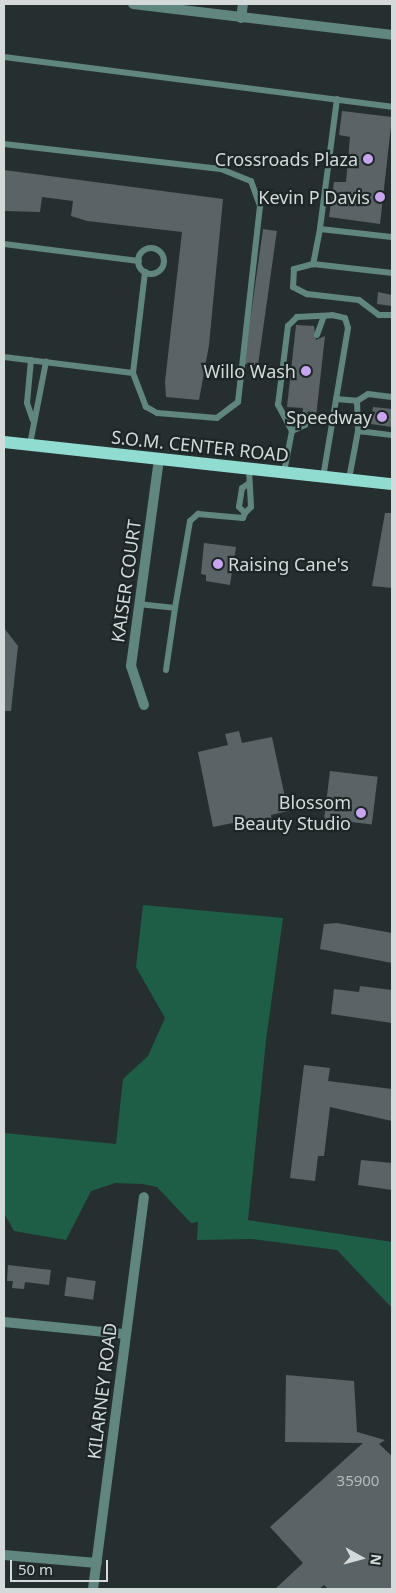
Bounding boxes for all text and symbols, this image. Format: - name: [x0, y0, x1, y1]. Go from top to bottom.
- place label: Crossroads Plaza: [215, 148, 358, 170]
- marker: Crossroads Plaza: [362, 153, 374, 165]
- place label: Kevin P Davis: [258, 186, 370, 208]
- marker: Kevin P Davis: [374, 191, 386, 203]
- place label: Willo Wash: [204, 360, 296, 382]
- marker: Willo Wash: [300, 365, 312, 377]
- place label: Speedway: [286, 406, 372, 428]
- marker: Speedway: [376, 411, 388, 423]
- street label: S.O.M. CENTER ROAD: [110, 426, 290, 466]
- street label: KAISER COURT: [107, 518, 145, 644]
- place label: Raising Cane's: [228, 553, 349, 575]
- marker: Raising Cane's: [212, 558, 224, 570]
- place label: Blossom Beauty Studio: [233, 792, 351, 834]
- marker: Blossom Beauty Studio: [355, 807, 367, 819]
- street label: KILARNEY ROAD: [83, 1321, 121, 1461]
- house number: 35900: [337, 1472, 379, 1490]
- north arrow: [336, 1533, 386, 1583]
- scale bar: [12, 1550, 110, 1582]
- text: N: [366, 1553, 387, 1567]
- text: 50 m: [18, 1559, 53, 1579]

